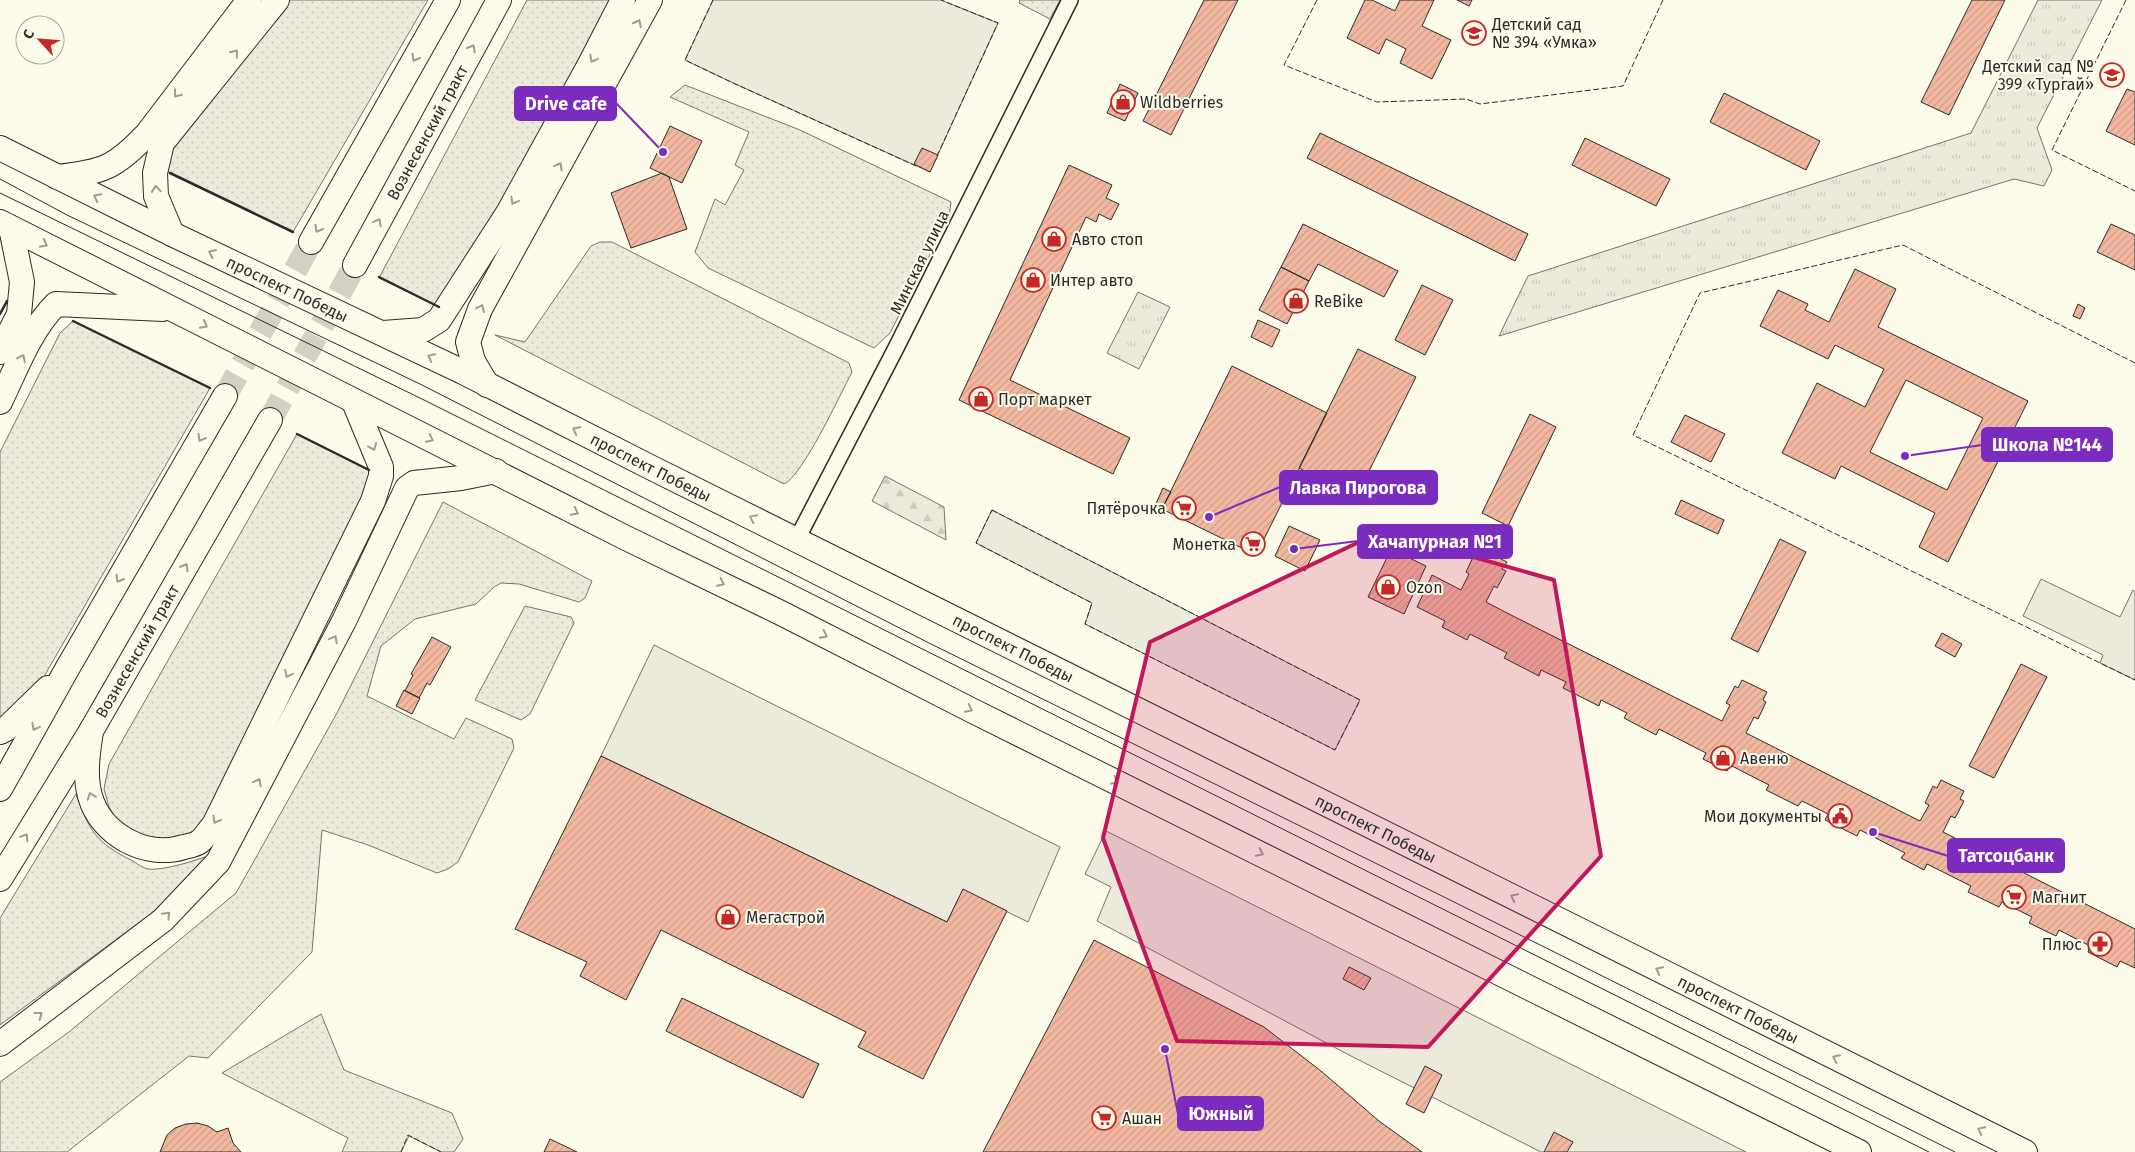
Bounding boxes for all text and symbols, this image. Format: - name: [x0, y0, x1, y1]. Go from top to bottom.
- north arrow: [15, 15, 65, 65]
- place label: Детский сад № 394 «Умка»: [1491, 15, 1597, 52]
- one-way arrow: [631, 20, 641, 29]
- school or university icon: Детский сад № 394 «Умка»: [1461, 20, 1487, 46]
- text: С: [19, 27, 38, 42]
- one-way arrow: [466, 45, 476, 54]
- one-way arrow: [229, 50, 237, 59]
- one-way arrow: [412, 52, 422, 61]
- one-way arrow: [589, 54, 599, 63]
- place label: Детский сад № 399 «Тургай»: [1981, 57, 2094, 94]
- street label: Вознесенский тракт: [383, 61, 472, 203]
- school or university icon: Детский сад № 399 «Тургай»: [2099, 62, 2125, 88]
- callout: Drive cafe: [515, 87, 616, 120]
- one-way arrow: [174, 88, 182, 97]
- shop icon: Wildberries: [1110, 89, 1136, 115]
- text: Drive cafe: [525, 93, 607, 115]
- place label: Wildberries: [1140, 93, 1223, 112]
- one-way arrow: [553, 162, 563, 171]
- one-way arrow: [151, 184, 162, 192]
- one-way arrow: [93, 193, 102, 203]
- one-way arrow: [510, 196, 520, 205]
- street label: Минская улица: [886, 207, 953, 317]
- one-way arrow: [372, 218, 382, 227]
- one-way arrow: [314, 224, 324, 233]
- shop icon: Авто стоп: [1041, 226, 1067, 252]
- place label: Авто стоп: [1072, 230, 1144, 249]
- one-way arrow: [38, 238, 47, 248]
- one-way arrow: [208, 249, 217, 260]
- street label: проспект Победы: [223, 252, 351, 326]
- shop icon: Интер авто: [1020, 267, 1046, 293]
- place label: Интер авто: [1050, 271, 1133, 290]
- shop icon: ReBike: [1283, 288, 1309, 314]
- place label: ReBike: [1314, 292, 1363, 311]
- one-way arrow: [475, 304, 486, 313]
- one-way arrow: [199, 319, 208, 329]
- one-way arrow: [427, 352, 436, 363]
- one-way arrow: [16, 354, 26, 363]
- shop icon: Порт маркет: [968, 386, 994, 412]
- place label: Порт маркет: [998, 390, 1092, 409]
- one-way arrow: [572, 426, 581, 436]
- callout: Школа №144: [1982, 428, 2112, 461]
- street label: проспект Победы: [587, 429, 714, 506]
- one-way arrow: [197, 433, 207, 442]
- one-way arrow: [425, 433, 434, 443]
- text: Школа №144: [1992, 434, 2102, 456]
- one-way arrow: [367, 442, 377, 451]
- callout: Лавка Пирогова: [1280, 471, 1437, 504]
- text: Лавка Пирогова: [1290, 477, 1427, 499]
- supermarket icon: Пятёрочка: [1171, 495, 1197, 521]
- place label: Пятёрочка: [1086, 499, 1166, 518]
- one-way arrow: [570, 506, 579, 516]
- one-way arrow: [749, 514, 758, 524]
- callout: Хачапурная №1: [1358, 525, 1512, 558]
- supermarket icon: Монетка: [1240, 531, 1266, 557]
- text: Хачапурная №1: [1367, 531, 1502, 553]
- place label: Монетка: [1172, 535, 1236, 554]
- one-way arrow: [179, 564, 189, 573]
- one-way arrow: [116, 573, 126, 582]
- shop icon: Ozon: [1375, 574, 1401, 600]
- one-way arrow: [716, 577, 725, 587]
- place label: Ozon: [1406, 578, 1443, 597]
- street label: Вознесенский тракт: [92, 581, 184, 721]
- street label: проспект Победы: [949, 610, 1077, 687]
- one-way arrow: [819, 629, 828, 639]
- one-way arrow: [328, 635, 338, 644]
- one-way arrow: [284, 669, 294, 678]
- one-way arrow: [964, 703, 973, 713]
- one-way arrow: [31, 722, 41, 731]
- shop icon: Авеню: [1710, 745, 1736, 771]
- place label: Авеню: [1740, 749, 1789, 768]
- one-way arrow: [1110, 775, 1119, 785]
- one-way arrow: [252, 779, 262, 788]
- street label: проспект Победы: [1312, 791, 1439, 867]
- one-way arrow: [87, 792, 97, 801]
- public building icon: Мои документы: [1827, 803, 1853, 829]
- place label: Мои документы: [1704, 807, 1822, 826]
- one-way arrow: [212, 815, 222, 824]
- one-way arrow: [19, 834, 29, 843]
- callout: Татсоцбанк: [1948, 839, 2064, 872]
- text: Татсоцбанк: [1958, 845, 2054, 867]
- one-way arrow: [1255, 847, 1264, 857]
- supermarket icon: Магнит: [2001, 884, 2027, 910]
- place label: Магнит: [2032, 888, 2087, 907]
- one-way arrow: [1510, 894, 1519, 904]
- shop icon: Мегастрой: [715, 904, 741, 930]
- place label: Мегастрой: [746, 908, 825, 927]
- one-way arrow: [161, 912, 170, 921]
- pharmacy icon: Плюс: [2087, 931, 2113, 957]
- place label: Плюс: [2042, 935, 2082, 954]
- one-way arrow: [1655, 966, 1664, 976]
- street label: проспект Победы: [1674, 972, 1802, 1048]
- one-way arrow: [33, 1012, 43, 1021]
- one-way arrow: [1832, 1054, 1841, 1064]
- callout: Южный: [1178, 1097, 1263, 1130]
- text: Южный: [1188, 1103, 1254, 1125]
- supermarket icon: Ашан: [1091, 1105, 1117, 1131]
- place label: Ашан: [1122, 1109, 1162, 1128]
- one-way arrow: [1977, 1126, 1986, 1136]

